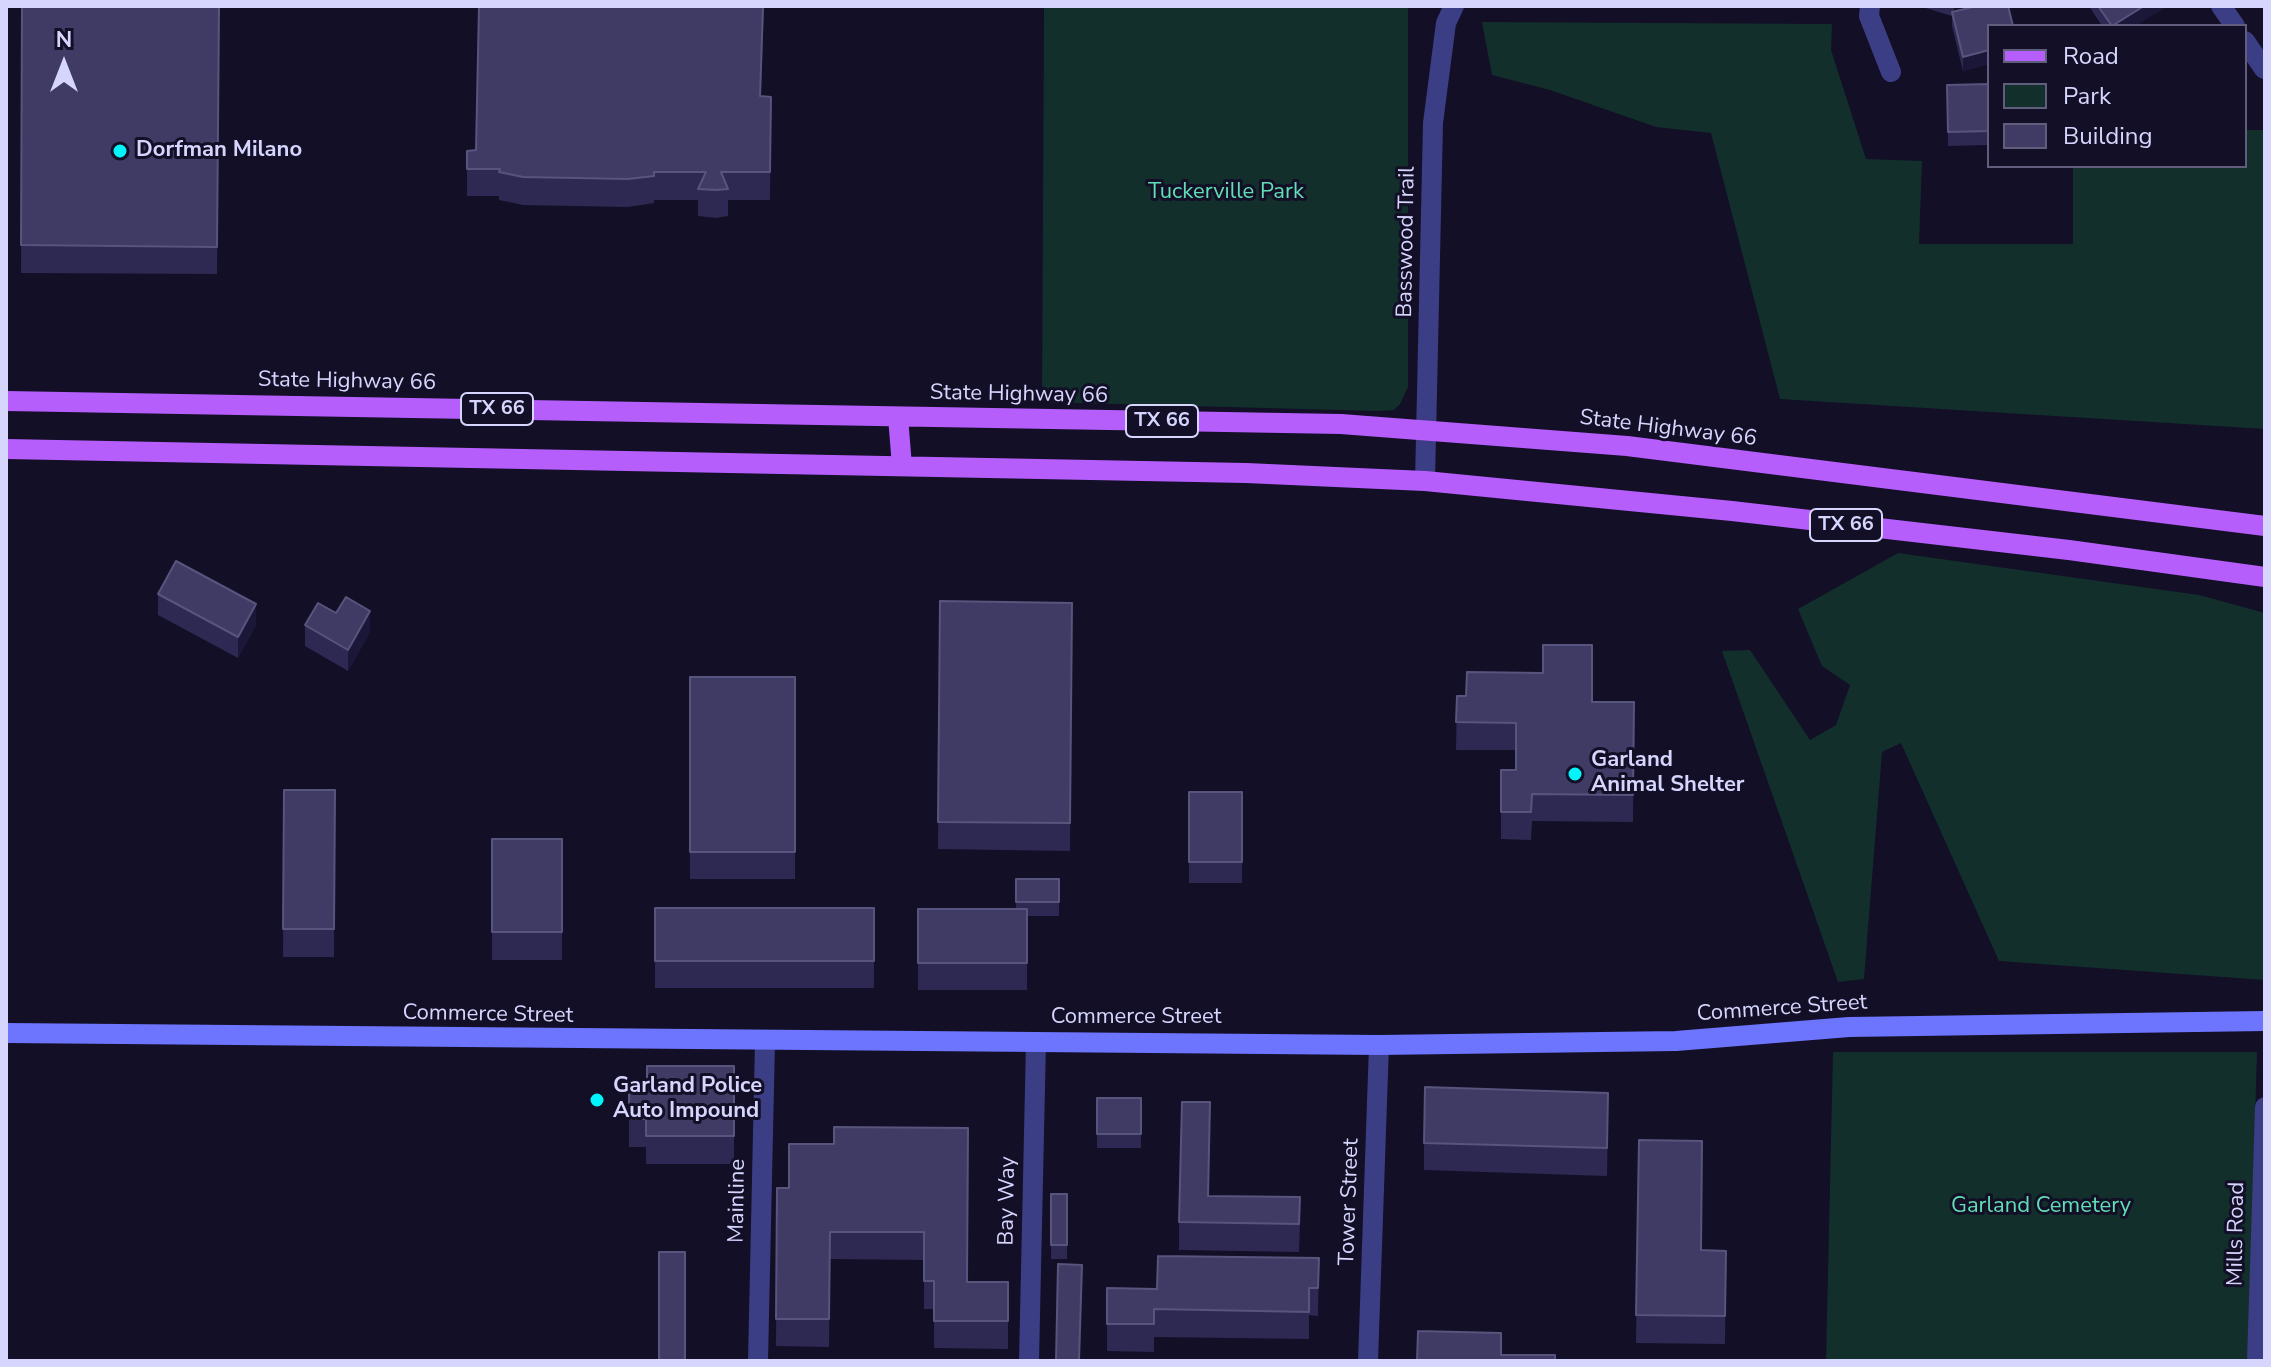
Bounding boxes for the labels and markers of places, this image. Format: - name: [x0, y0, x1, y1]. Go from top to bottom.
- place label: Dorfman Milano: [136, 138, 302, 164]
- marker: Dorfman Milano: [111, 142, 129, 160]
- place label: Garland Animal Shelter: [1591, 748, 1744, 800]
- marker: Garland Animal Shelter: [1566, 765, 1584, 783]
- place label: Garland Police Auto Impound: [613, 1074, 762, 1126]
- marker: Garland Police Auto Impound: [588, 1091, 606, 1109]

